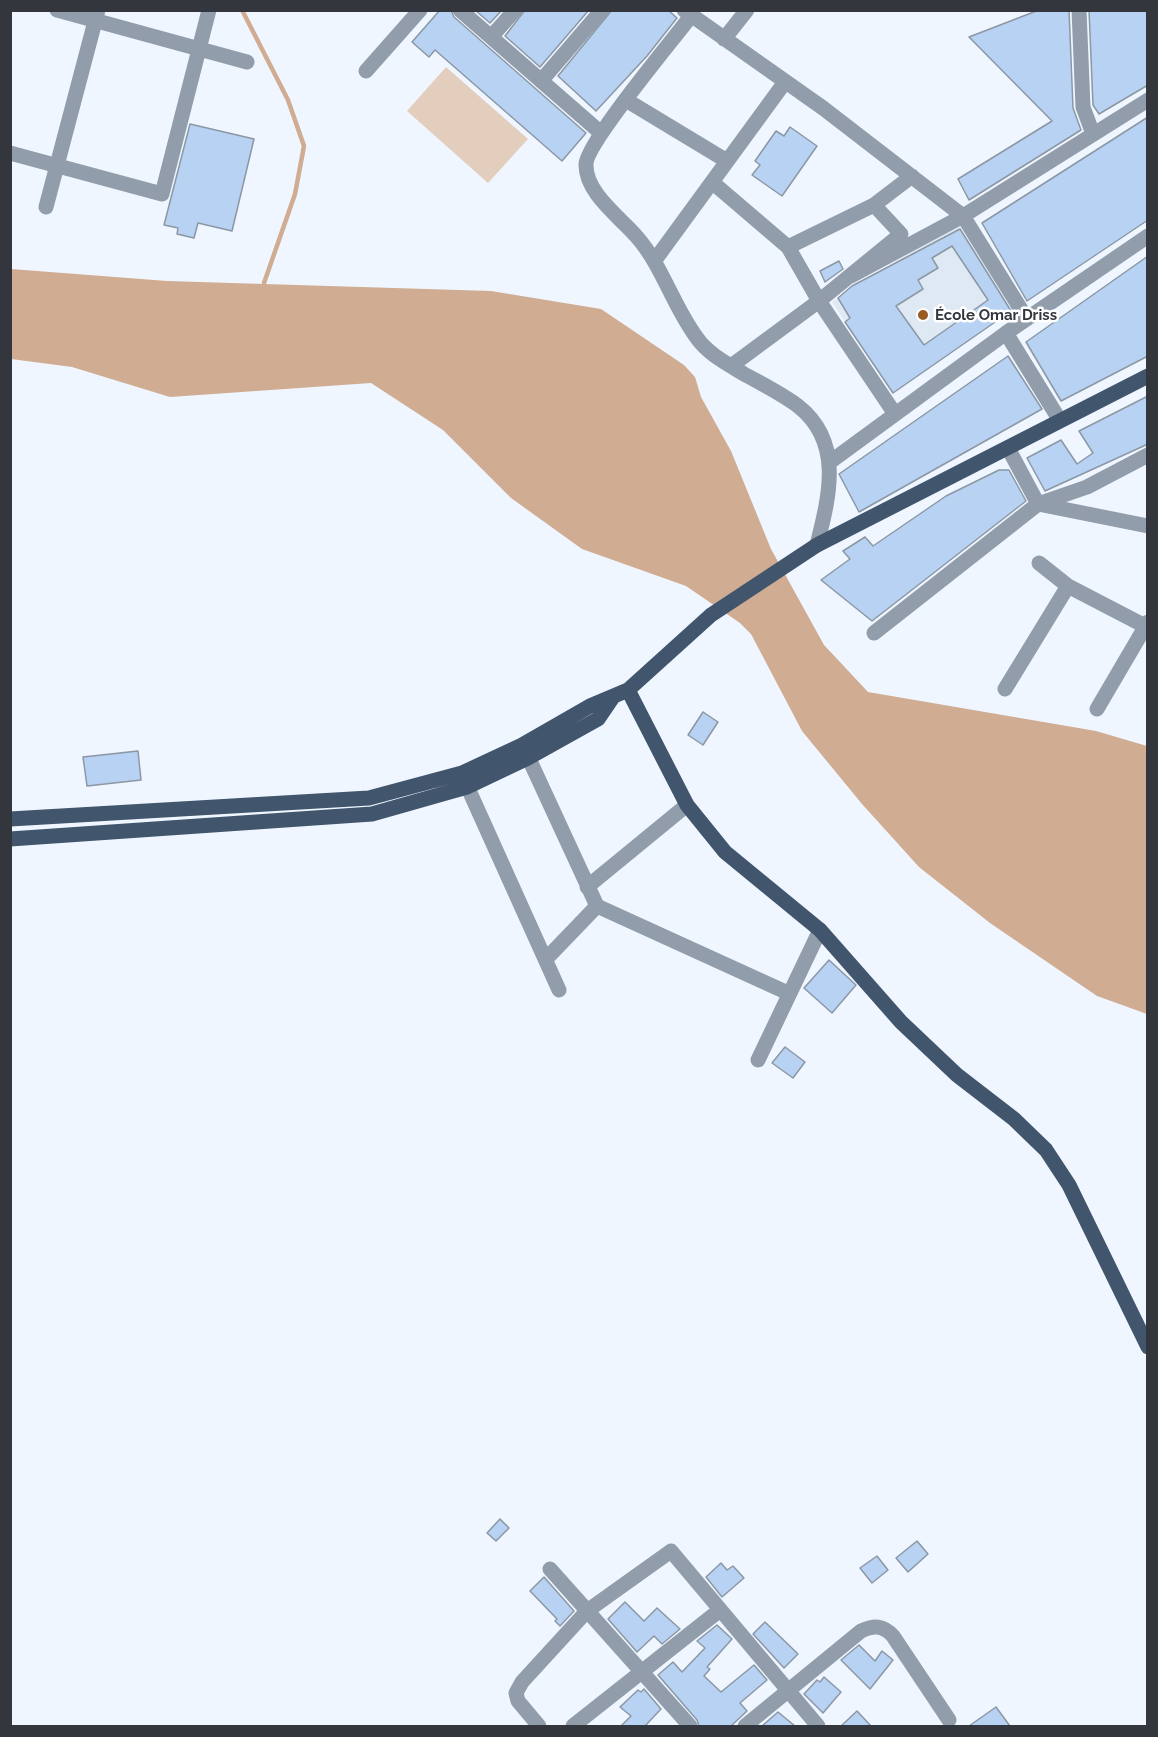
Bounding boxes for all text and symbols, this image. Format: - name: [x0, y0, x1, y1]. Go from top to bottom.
- place label: École Omar Driss: [935, 306, 1057, 324]
- marker: École Omar Driss: [916, 308, 930, 322]

